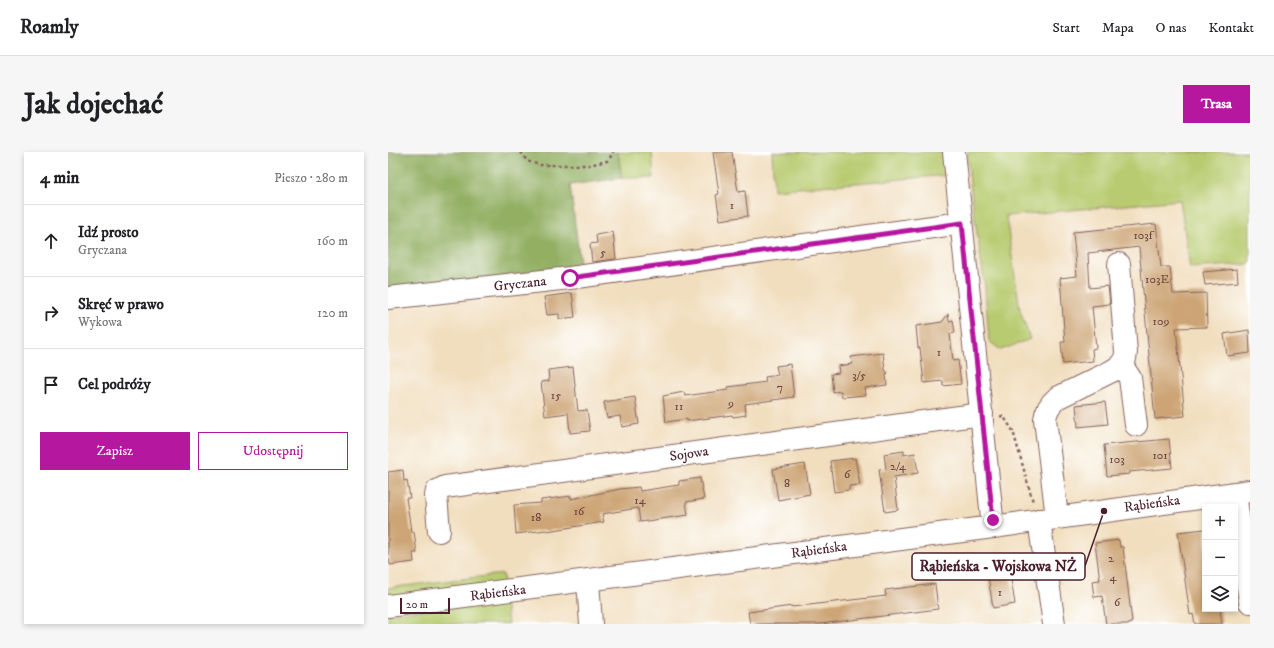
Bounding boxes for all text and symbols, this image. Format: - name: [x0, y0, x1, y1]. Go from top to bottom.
- text: Roamly: [20, 16, 79, 39]
- text: Start: [1052, 19, 1080, 37]
- text: Mapa: [1102, 19, 1134, 37]
- text: O nas: [1156, 19, 1186, 37]
- text: Kontakt: [1208, 19, 1254, 37]
- button: Trasa: [1183, 85, 1250, 123]
- text: Jak dojechać: [24, 87, 163, 122]
- text: 4 min: [40, 167, 79, 189]
- text: Pieszo · 280 m: [274, 170, 348, 186]
- house number: 1: [730, 198, 734, 213]
- text: Idź prosto: [78, 223, 139, 242]
- house number: 103f: [1133, 228, 1155, 243]
- icon: ahead: [40, 230, 62, 252]
- text: 160 m: [317, 233, 348, 249]
- text: Gryczana: [78, 242, 127, 258]
- house number: 5: [600, 245, 606, 260]
- route start: [561, 269, 579, 287]
- street label: Gryczana: [493, 272, 547, 296]
- house number: 103E: [1145, 272, 1169, 287]
- text: Skręć w prawo: [78, 295, 164, 314]
- icon: right: [40, 302, 62, 324]
- text: 120 m: [317, 305, 348, 321]
- text: Wykowa: [78, 314, 122, 330]
- house number: 109: [1153, 314, 1169, 329]
- house number: 1: [937, 345, 941, 360]
- house number: 3/5: [852, 368, 866, 383]
- icon: arrive: [40, 374, 62, 396]
- text: Cel podróży: [78, 375, 151, 394]
- house number: 7: [777, 380, 783, 395]
- house number: 15: [551, 388, 561, 403]
- house number: 9: [727, 396, 734, 411]
- house number: 11: [675, 399, 683, 414]
- button: Zapisz: [40, 432, 190, 470]
- button: Udostępnij: [198, 432, 348, 470]
- street label: Sojowa: [668, 442, 710, 466]
- house number: 101: [1152, 448, 1168, 463]
- house number: 103: [1109, 452, 1125, 467]
- house number: 2/4: [890, 459, 907, 474]
- house number: 6: [844, 467, 851, 482]
- house number: 8: [784, 476, 790, 491]
- street label: Rąbieńska: [1123, 491, 1181, 517]
- house number: 14: [634, 493, 647, 508]
- house number: 16: [574, 504, 585, 519]
- map controls: [1202, 504, 1238, 612]
- button: +: [1202, 504, 1238, 540]
- house number: 18: [531, 510, 541, 525]
- route end: [984, 511, 1002, 529]
- street label: Rąbieńska: [790, 537, 848, 563]
- button: −: [1202, 540, 1238, 576]
- house number: 2: [1108, 551, 1114, 566]
- callout: Rąbieńska - Wojskowa NŻ: [912, 553, 1085, 580]
- text: Rąbieńska - Wojskowa NŻ: [919, 556, 1077, 576]
- house number: 4: [1110, 570, 1118, 585]
- button: layers: [1202, 576, 1238, 612]
- street label: Rąbieńska: [469, 581, 527, 605]
- house number: 1: [998, 585, 1002, 600]
- house number: 6: [1114, 595, 1121, 610]
- scale bar: [400, 596, 450, 615]
- text: 20 m: [406, 598, 428, 612]

